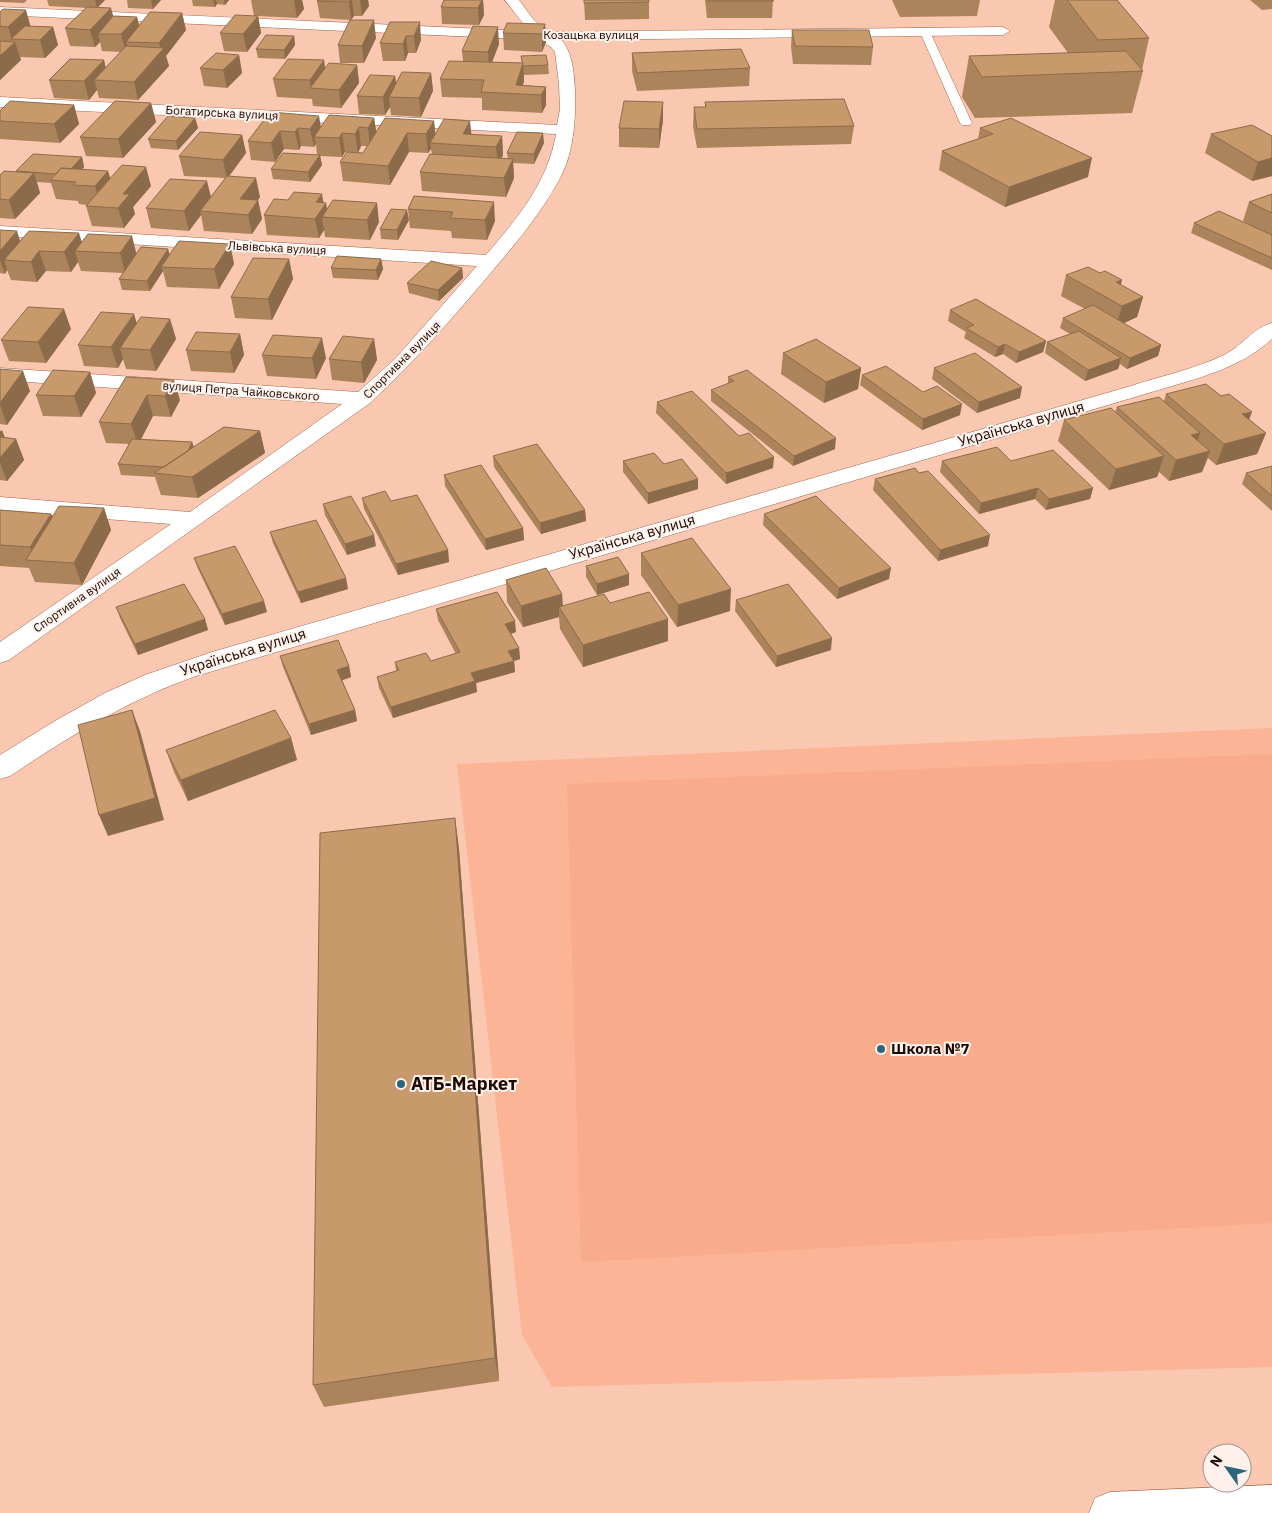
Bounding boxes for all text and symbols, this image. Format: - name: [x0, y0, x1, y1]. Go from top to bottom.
- street label: Козацька вулиця: [543, 27, 639, 42]
- street label: Богатирська вулиця: [165, 102, 279, 123]
- street label: Львівська вулиця: [227, 237, 327, 258]
- street label: Спортивна вулиця: [360, 318, 444, 402]
- street label: вулиця Петра Чайковського: [162, 378, 320, 403]
- street label: Українська вулиця: [955, 396, 1086, 451]
- street label: Українська вулиця: [566, 509, 697, 564]
- street label: Спортивна вулиця: [30, 564, 123, 635]
- street label: Українська вулиця: [178, 623, 308, 680]
- place label: Школа №7: [891, 1039, 970, 1058]
- marker: Школа №7: [875, 1043, 887, 1055]
- place label: АТБ-Маркет: [411, 1072, 517, 1095]
- marker: АТБ-Маркет: [395, 1078, 407, 1090]
- north arrow: [1202, 1443, 1252, 1493]
- text: N: [1206, 1452, 1226, 1470]

